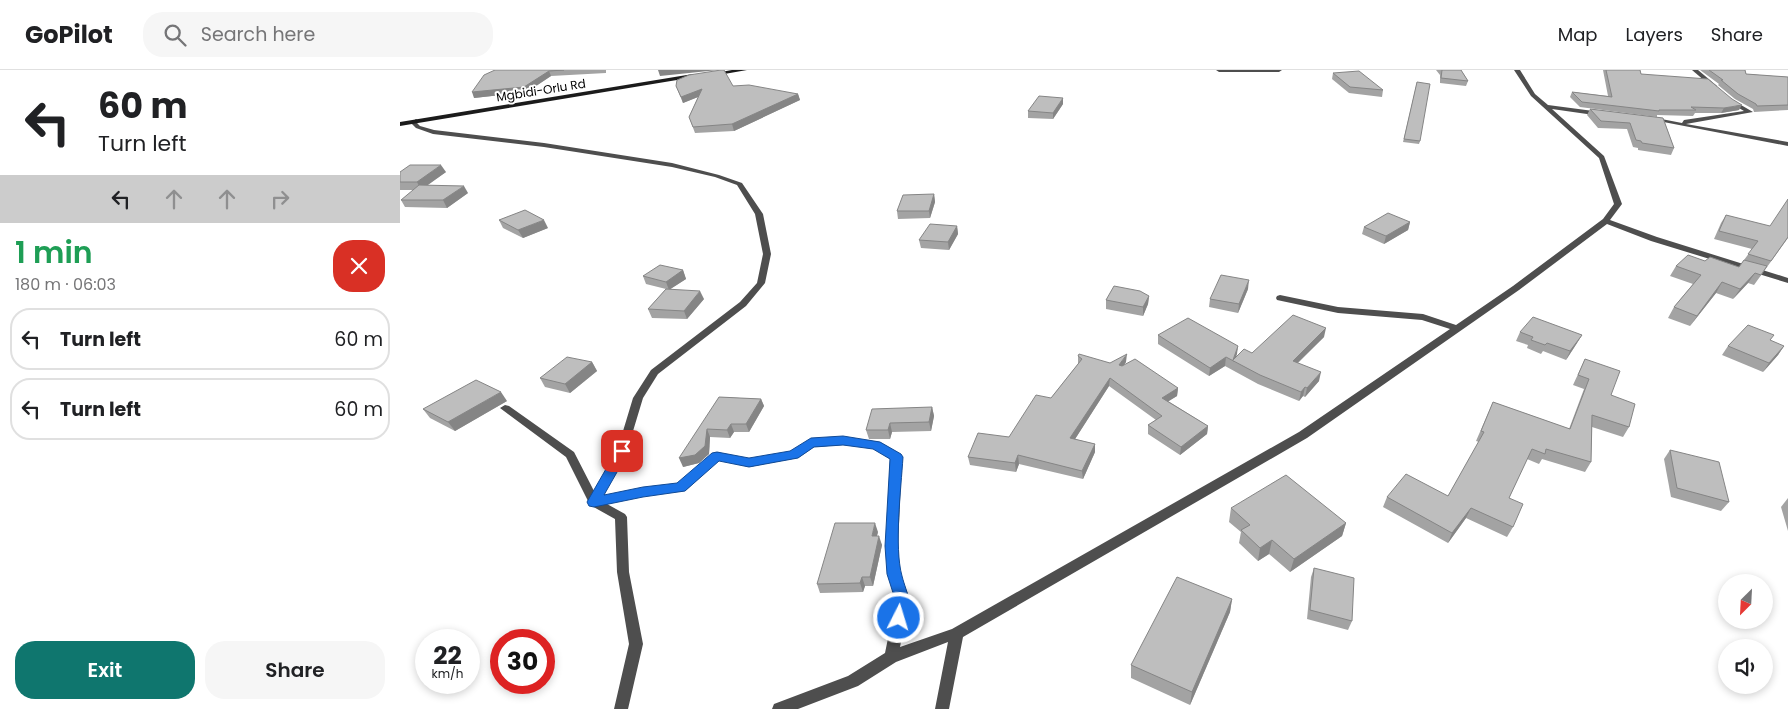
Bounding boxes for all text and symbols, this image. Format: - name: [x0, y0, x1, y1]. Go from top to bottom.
- search box: [143, 12, 493, 57]
- text: GoPilot: [25, 18, 113, 51]
- icon: search: [161, 21, 189, 49]
- text: Search here: [201, 21, 315, 48]
- text: Map: [1558, 22, 1598, 47]
- text: Layers: [1626, 22, 1683, 47]
- text: Share: [1711, 22, 1763, 47]
- street label: Mgbidi-Orlu Rd: [495, 75, 587, 105]
- text: 60 m: [98, 81, 188, 130]
- icon: left: [15, 90, 80, 155]
- text: Turn left: [98, 128, 186, 159]
- icon: left: [107, 185, 135, 213]
- icon: ahead: [160, 185, 188, 213]
- icon: ahead: [213, 185, 241, 213]
- icon: right: [266, 185, 294, 213]
- text: 1 min: [15, 231, 93, 274]
- button: close: [333, 240, 385, 292]
- text: 180 m · 06:03: [15, 273, 116, 296]
- icon: left: [17, 325, 45, 353]
- text: Turn left: [60, 326, 141, 353]
- text: 60 m: [334, 326, 383, 353]
- icon: left: [17, 395, 45, 423]
- text: Turn left: [60, 396, 141, 423]
- text: 60 m: [334, 396, 383, 423]
- pin: [601, 430, 643, 472]
- icon: arrive: [608, 437, 636, 465]
- north arrow: [1718, 574, 1772, 629]
- map controls: [1718, 574, 1773, 694]
- position arrow: [872, 591, 924, 643]
- speed limit sign: 30: [490, 629, 555, 694]
- text: 22: [433, 638, 462, 673]
- button: sound: [1718, 639, 1773, 694]
- button: Exit: [15, 641, 195, 699]
- button: Share: [205, 641, 385, 699]
- text: km/h: [432, 665, 463, 682]

